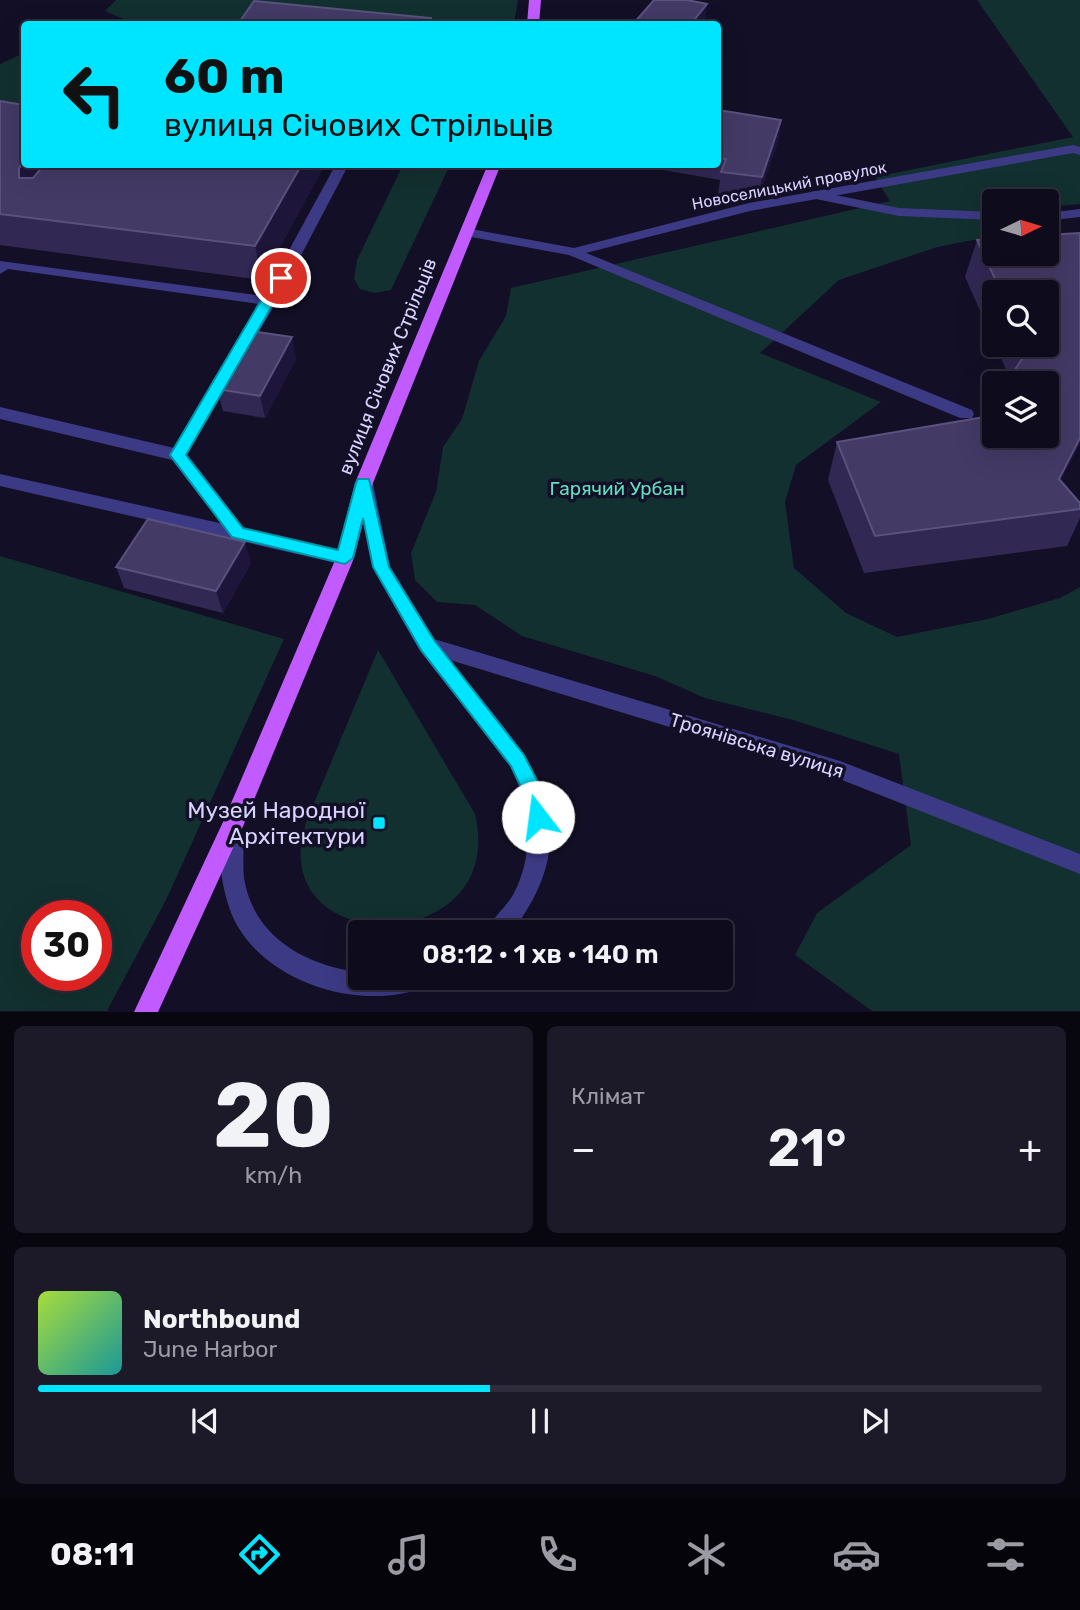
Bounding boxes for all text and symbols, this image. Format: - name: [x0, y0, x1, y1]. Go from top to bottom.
- text: 60 m: [164, 47, 285, 105]
- icon: left: [49, 49, 140, 140]
- text: вулиця Січових Стрільців: [164, 106, 554, 144]
- street label: Новоселицький провулок: [690, 157, 888, 214]
- north arrow: [982, 189, 1059, 266]
- map controls: [982, 189, 1059, 448]
- pin: [251, 248, 311, 308]
- street label: вулиця Січових Стрільців: [333, 255, 441, 478]
- icon: arrive: [262, 259, 300, 297]
- button: search: [982, 280, 1059, 357]
- button: layers: [982, 371, 1059, 448]
- park label: Гарячий Урбан: [549, 477, 685, 500]
- street label: Троянівська вулиця: [667, 708, 847, 783]
- position arrow: [501, 780, 575, 854]
- place label: Музей Народної Архітектури: [187, 796, 365, 850]
- marker: Музей Народної Архітектури: [371, 815, 387, 831]
- speed limit sign: 30: [21, 900, 112, 991]
- text: 08:12 · 1 хв · 140 m: [422, 939, 659, 970]
- text: 20: [213, 1061, 334, 1169]
- text: Клімат: [571, 1082, 645, 1110]
- text: 21°: [768, 1117, 846, 1179]
- text: −: [571, 1126, 596, 1172]
- text: +: [1018, 1126, 1042, 1172]
- text: km/h: [245, 1161, 302, 1189]
- text: Northbound: [143, 1304, 301, 1335]
- text: June Harbor: [143, 1335, 277, 1363]
- icon: previous: [186, 1402, 224, 1440]
- icon: pause: [521, 1402, 559, 1440]
- icon: next: [856, 1402, 894, 1440]
- icon: directions: [235, 1530, 284, 1579]
- icon: music: [384, 1530, 433, 1579]
- icon: phone: [533, 1530, 582, 1579]
- icon: climate: [682, 1530, 731, 1579]
- icon: car: [832, 1530, 881, 1579]
- icon: filters: [981, 1530, 1030, 1579]
- text: 08:11: [50, 1535, 135, 1573]

